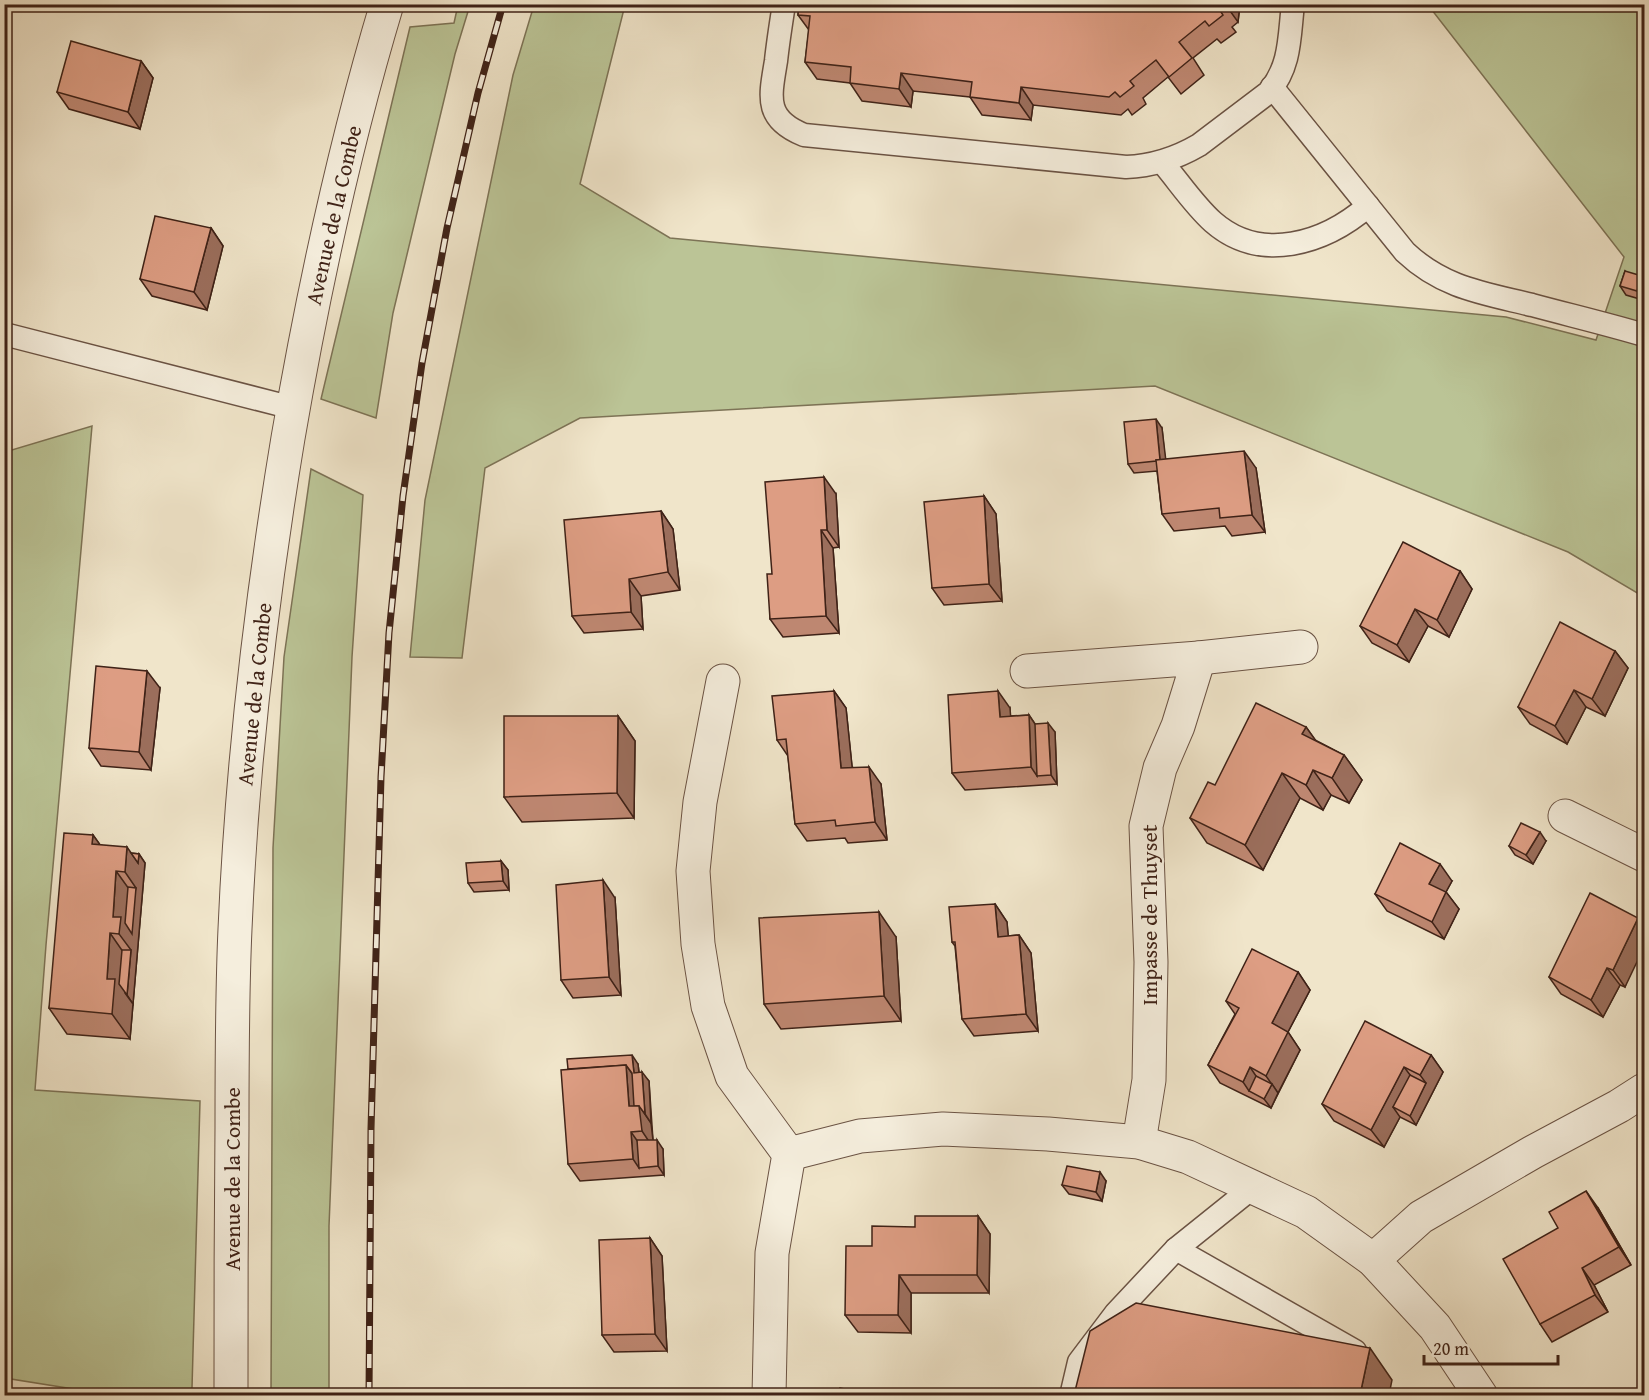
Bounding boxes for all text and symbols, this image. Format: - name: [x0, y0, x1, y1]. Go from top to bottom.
- street label: Avenue de la Combe: [297, 122, 369, 308]
- street label: Avenue de la Combe: [228, 601, 280, 787]
- street label: Impasse de Thuyset: [1133, 824, 1165, 1005]
- street label: Avenue de la Combe: [216, 1087, 248, 1271]
- scale bar: [1424, 1328, 1558, 1366]
- text: 20 m: [1433, 1335, 1469, 1362]

